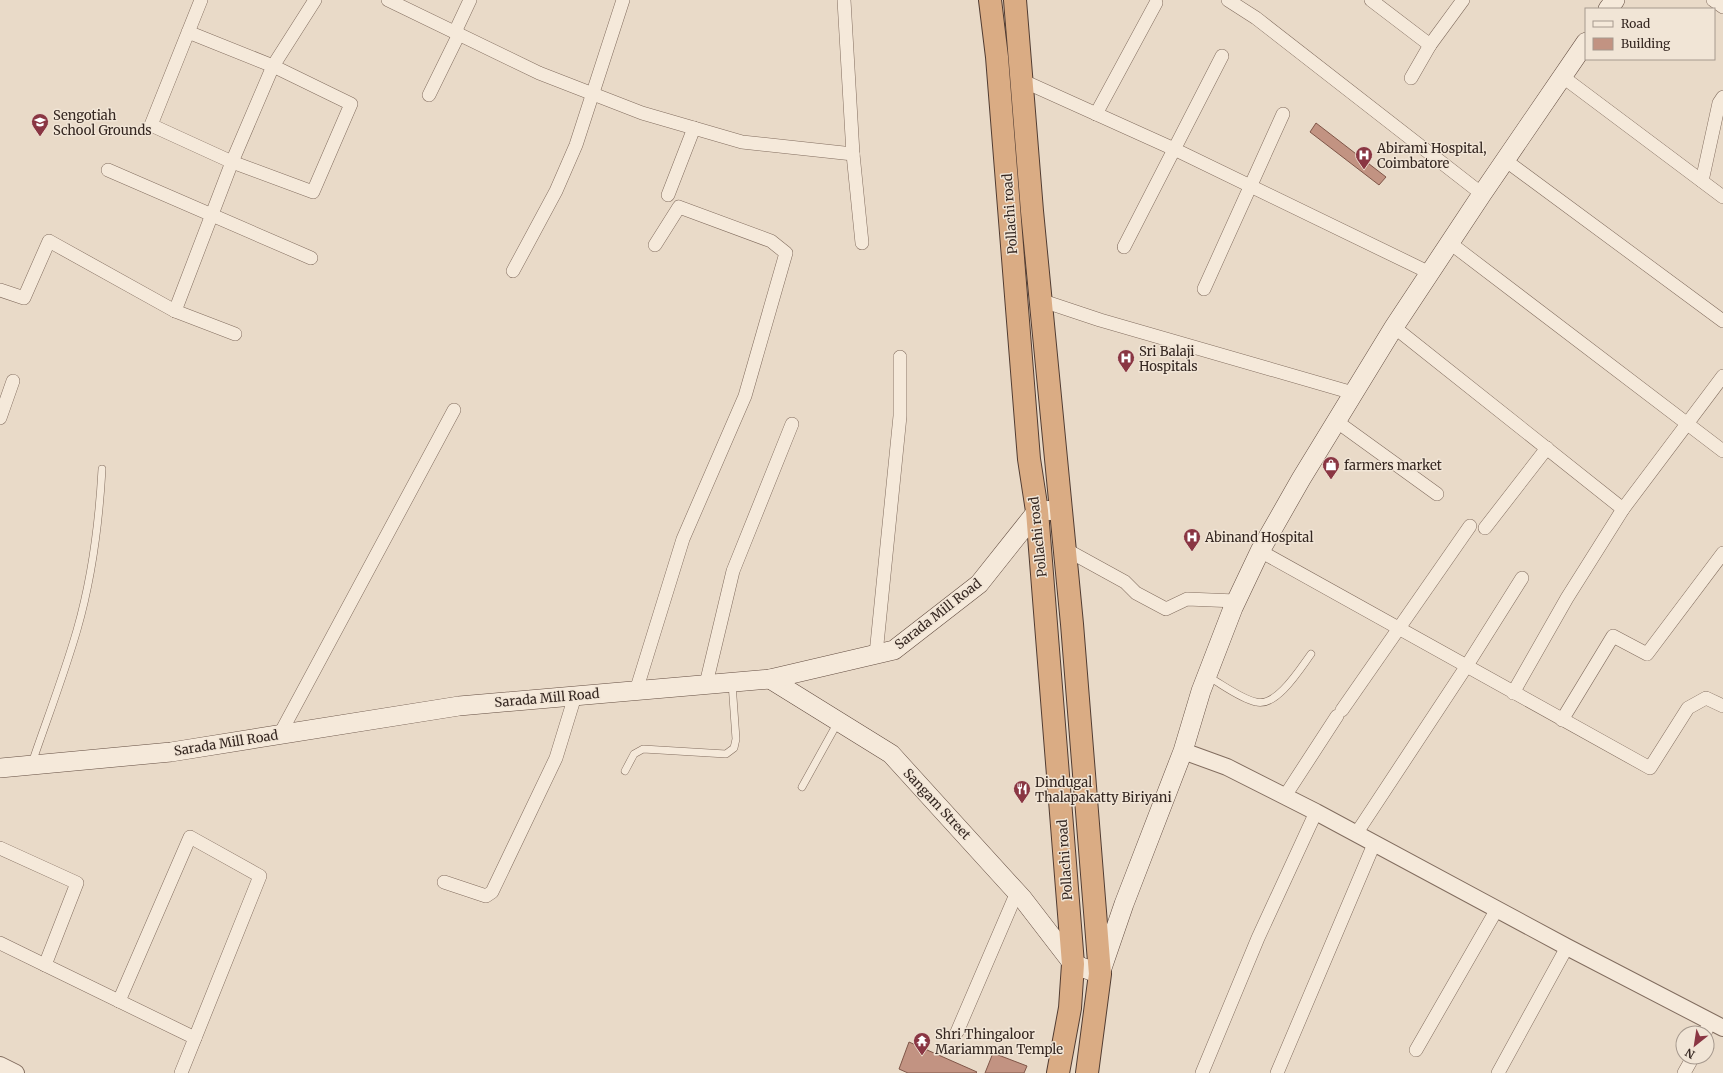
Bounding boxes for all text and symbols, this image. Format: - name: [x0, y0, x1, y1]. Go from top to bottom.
- legend: [1585, 8, 1715, 60]
- text: Road: [1621, 16, 1650, 31]
- text: Building: [1621, 36, 1671, 51]
- place label: Sengotiah School Grounds: [53, 107, 152, 139]
- school or university icon: Sengotiah School Grounds: [30, 112, 50, 137]
- place label: Abirami Hospital, Coimbatore: [1376, 140, 1487, 172]
- hospital icon: Abirami Hospital, Coimbatore: [1354, 145, 1374, 170]
- street label: Pollachi road: [999, 173, 1021, 255]
- place label: Sri Balaji Hospitals: [1139, 343, 1198, 375]
- hospital icon: Sri Balaji Hospitals: [1116, 348, 1136, 373]
- shop icon: farmers market: [1321, 455, 1341, 480]
- place label: farmers market: [1344, 457, 1442, 474]
- street label: Pollachi road: [1025, 496, 1051, 578]
- hospital icon: Abinand Hospital: [1182, 527, 1202, 552]
- place label: Abinand Hospital: [1204, 529, 1313, 546]
- street label: Sarada Mill Road: [891, 575, 985, 653]
- street label: Sarada Mill Road: [494, 685, 600, 711]
- street label: Sarada Mill Road: [173, 726, 280, 760]
- street label: Sangam Street: [900, 765, 974, 843]
- place label: Dindugal Thalapakatty Biriyani: [1035, 774, 1172, 806]
- restaurant icon: Dindugal Thalapakatty Biriyani: [1012, 779, 1032, 804]
- street label: Pollachi road: [1054, 819, 1076, 901]
- north arrow: [1675, 1025, 1715, 1065]
- place label: Shri Thingaloor Mariamman Temple: [935, 1026, 1063, 1058]
- temple icon: Shri Thingaloor Mariamman Temple: [912, 1031, 932, 1056]
- text: N: [1682, 1045, 1697, 1062]

